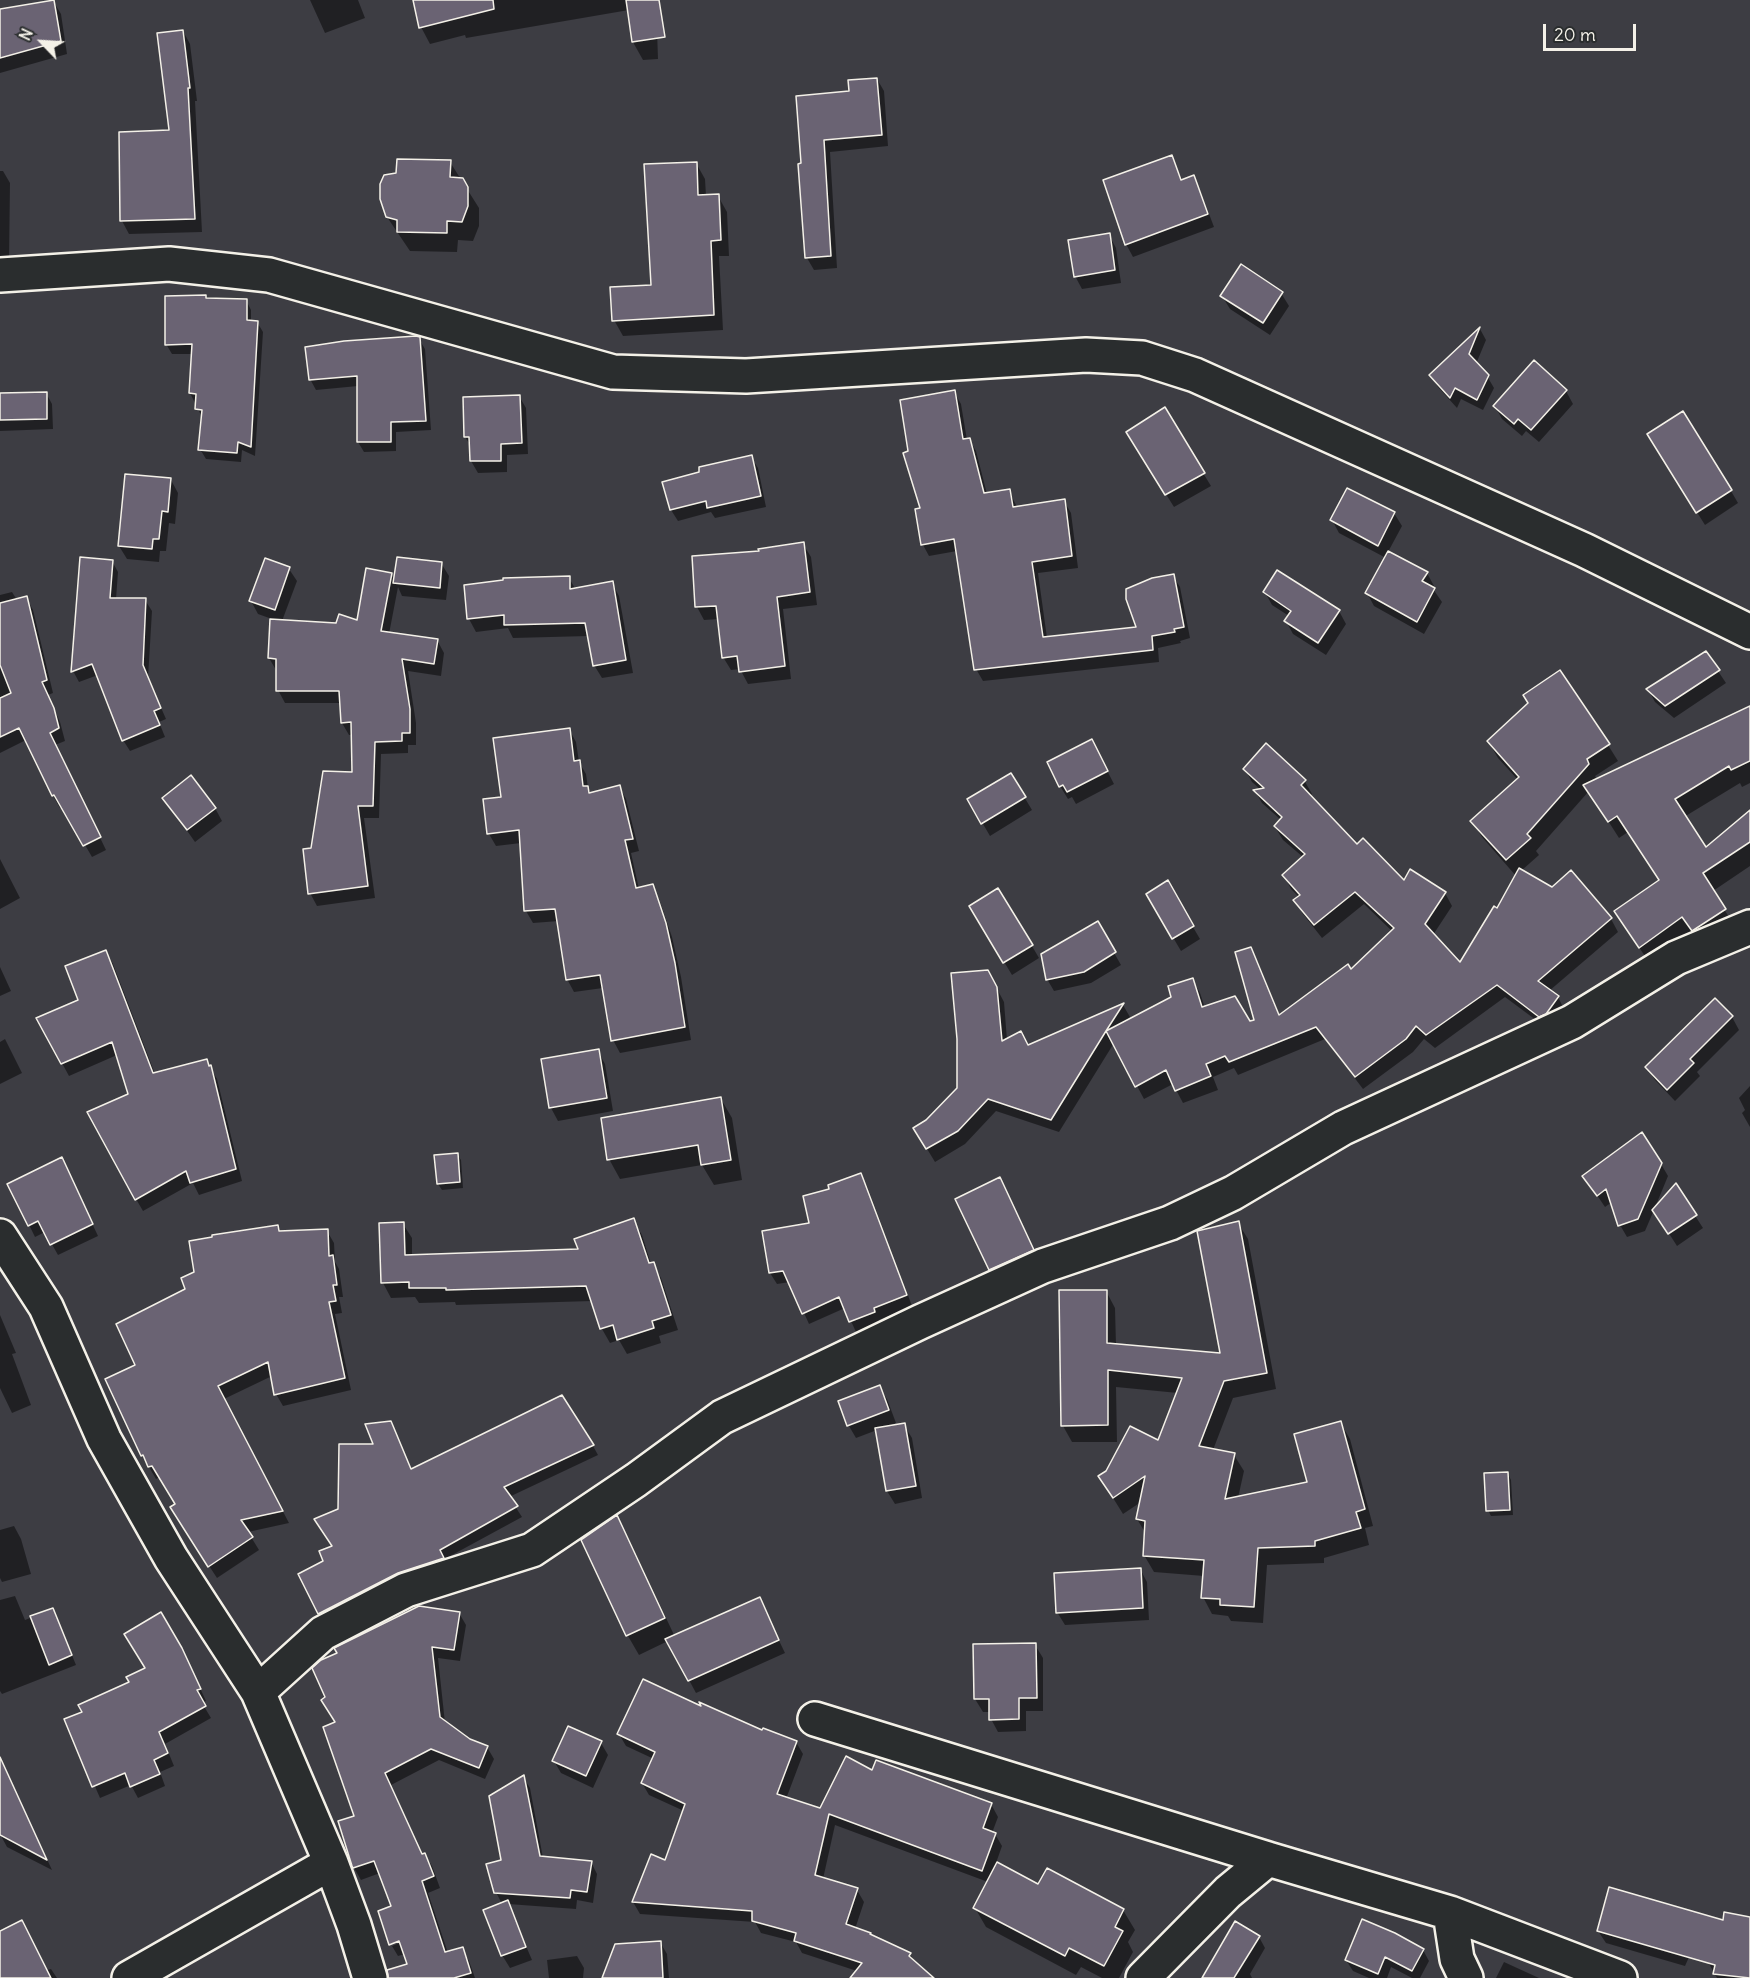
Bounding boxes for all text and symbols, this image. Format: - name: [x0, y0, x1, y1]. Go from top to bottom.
- north arrow: [12, 12, 72, 72]
- scale bar: [1546, 12, 1639, 50]
- text: 20 m: [1554, 23, 1596, 46]
- text: N: [14, 25, 37, 44]

